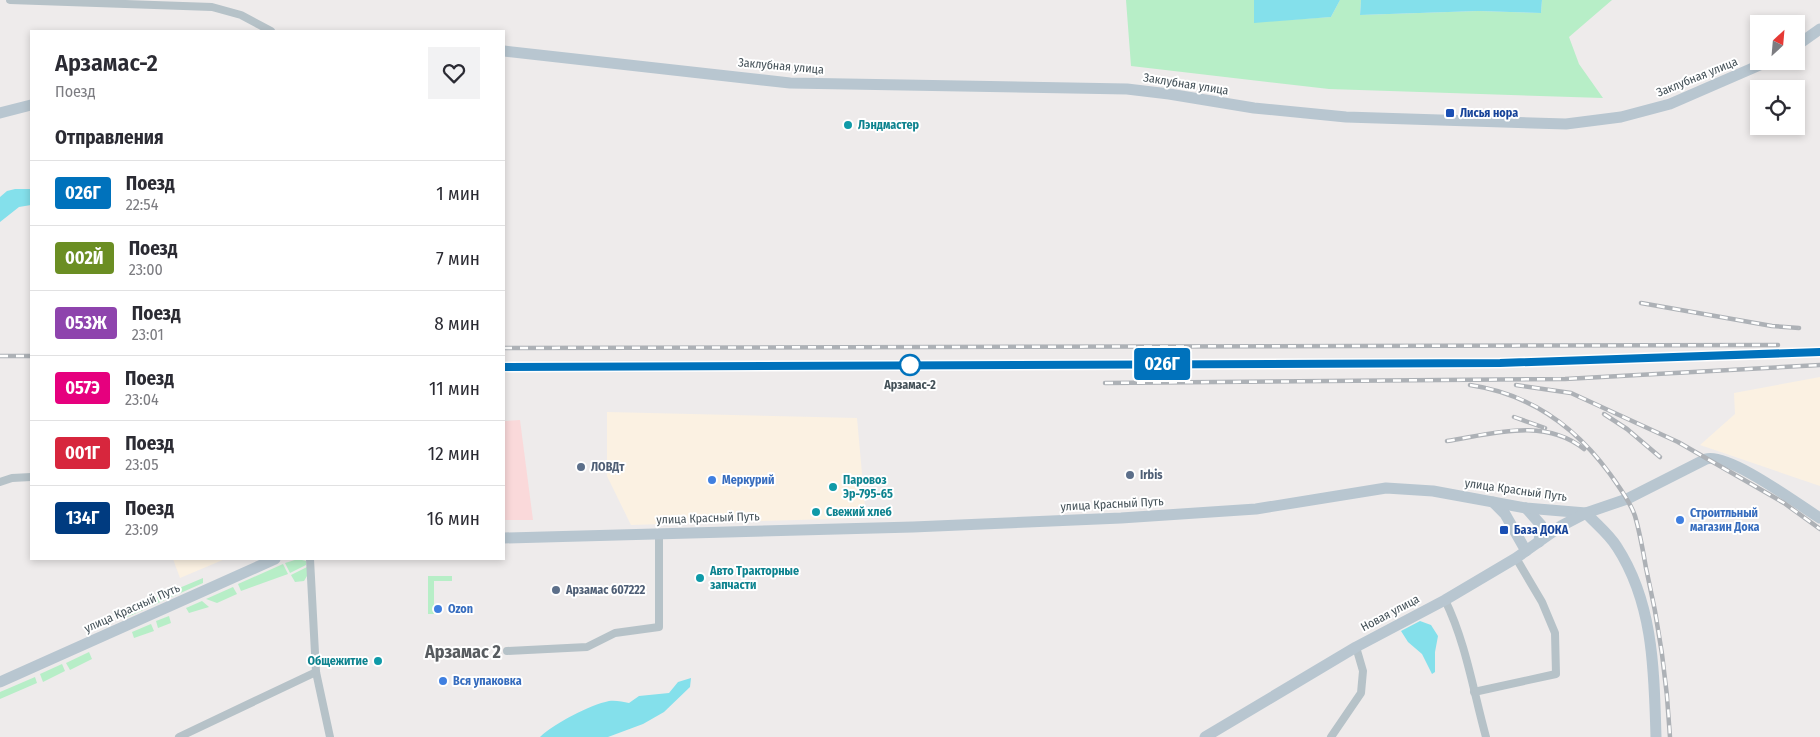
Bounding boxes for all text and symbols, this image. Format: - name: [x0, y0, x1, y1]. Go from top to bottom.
- north arrow: [1750, 15, 1805, 70]
- map controls: [1750, 15, 1805, 135]
- button: heart: [428, 47, 480, 99]
- text: Арзамас-2: [55, 49, 158, 77]
- street label: Заклубная улица: [1654, 54, 1740, 100]
- street label: Заклубная улица: [738, 55, 825, 77]
- street label: Заклубная улица: [1142, 70, 1230, 98]
- button: locate: [1750, 80, 1805, 135]
- text: Поезд: [55, 82, 96, 101]
- place label: Лисья нора: [1460, 106, 1518, 120]
- marker: Лисья нора: [1444, 107, 1456, 119]
- place label: Лэндмастер: [858, 118, 919, 132]
- marker: Лэндмастер: [842, 119, 854, 131]
- text: Отправления: [55, 126, 164, 149]
- text: Поезд: [126, 172, 175, 195]
- text: 026Г: [65, 182, 101, 204]
- text: 1 мин: [436, 182, 480, 205]
- text: 22:54: [126, 195, 158, 214]
- text: Поезд: [129, 237, 177, 260]
- text: 002Й: [65, 247, 104, 269]
- text: 7 мин: [436, 247, 480, 270]
- text: 23:00: [129, 260, 163, 279]
- text: Поезд: [132, 302, 181, 325]
- text: 053Ж: [65, 312, 107, 334]
- text: 8 мин: [434, 312, 480, 335]
- text: 23:01: [132, 325, 164, 344]
- line badge: 026Г: [1127, 348, 1197, 380]
- text: 026Г: [1144, 353, 1180, 375]
- marker: Арзамас-2: [899, 354, 921, 376]
- text: Поезд: [125, 367, 174, 390]
- text: 057Э: [65, 377, 100, 399]
- text: 11 мин: [429, 377, 480, 400]
- place label: Арзамас-2: [883, 378, 936, 392]
- text: 23:04: [125, 390, 159, 409]
- text: Поезд: [125, 432, 174, 455]
- text: 001Г: [65, 442, 100, 464]
- text: 12 мин: [428, 442, 480, 465]
- text: 23:05: [125, 455, 159, 474]
- place label: ЛОВДт: [591, 460, 625, 474]
- marker: ЛОВДт: [575, 461, 587, 473]
- place label: Irbis: [1140, 468, 1163, 482]
- marker: Irbis: [1124, 469, 1136, 481]
- place label: Меркурий: [722, 473, 774, 487]
- place label: Паровоз Эр-795-65: [843, 473, 893, 501]
- marker: Меркурий: [706, 474, 718, 486]
- street label: улица Красный Путь: [1464, 476, 1569, 504]
- marker: Паровоз Эр-795-65: [827, 481, 839, 493]
- street label: улица Красный Путь: [1060, 494, 1164, 514]
- text: Поезд: [125, 497, 174, 520]
- place label: Свежий хлеб: [826, 505, 892, 519]
- marker: Свежий хлеб: [810, 506, 822, 518]
- place label: Строитльный магазин Дока: [1690, 506, 1760, 534]
- text: 134Г: [66, 507, 99, 529]
- text: 16 мин: [427, 507, 480, 530]
- street label: улица Красный Путь: [656, 509, 760, 527]
- marker: Строитльный магазин Дока: [1674, 514, 1686, 526]
- text: 23:09: [125, 520, 159, 539]
- place label: База ДОКА: [1514, 523, 1569, 537]
- marker: База ДОКА: [1498, 524, 1510, 536]
- place label: Авто Тракторные запчасти: [709, 564, 799, 592]
- marker: Авто Тракторные запчасти: [694, 572, 706, 584]
- street label: улица Красный Путь: [82, 580, 182, 635]
- place label: Арзамас 607222: [565, 583, 646, 597]
- marker: Арзамас 607222: [550, 584, 562, 596]
- street label: Новая улица: [1358, 592, 1422, 634]
- place label: Ozon: [448, 602, 473, 616]
- marker: Ozon: [432, 603, 444, 615]
- district label: Арзамас 2: [424, 641, 501, 663]
- place label: Общежитие: [307, 654, 368, 668]
- marker: Общежитие: [372, 655, 384, 667]
- place label: Вся упаковка: [453, 674, 522, 688]
- marker: Вся упаковка: [437, 675, 449, 687]

